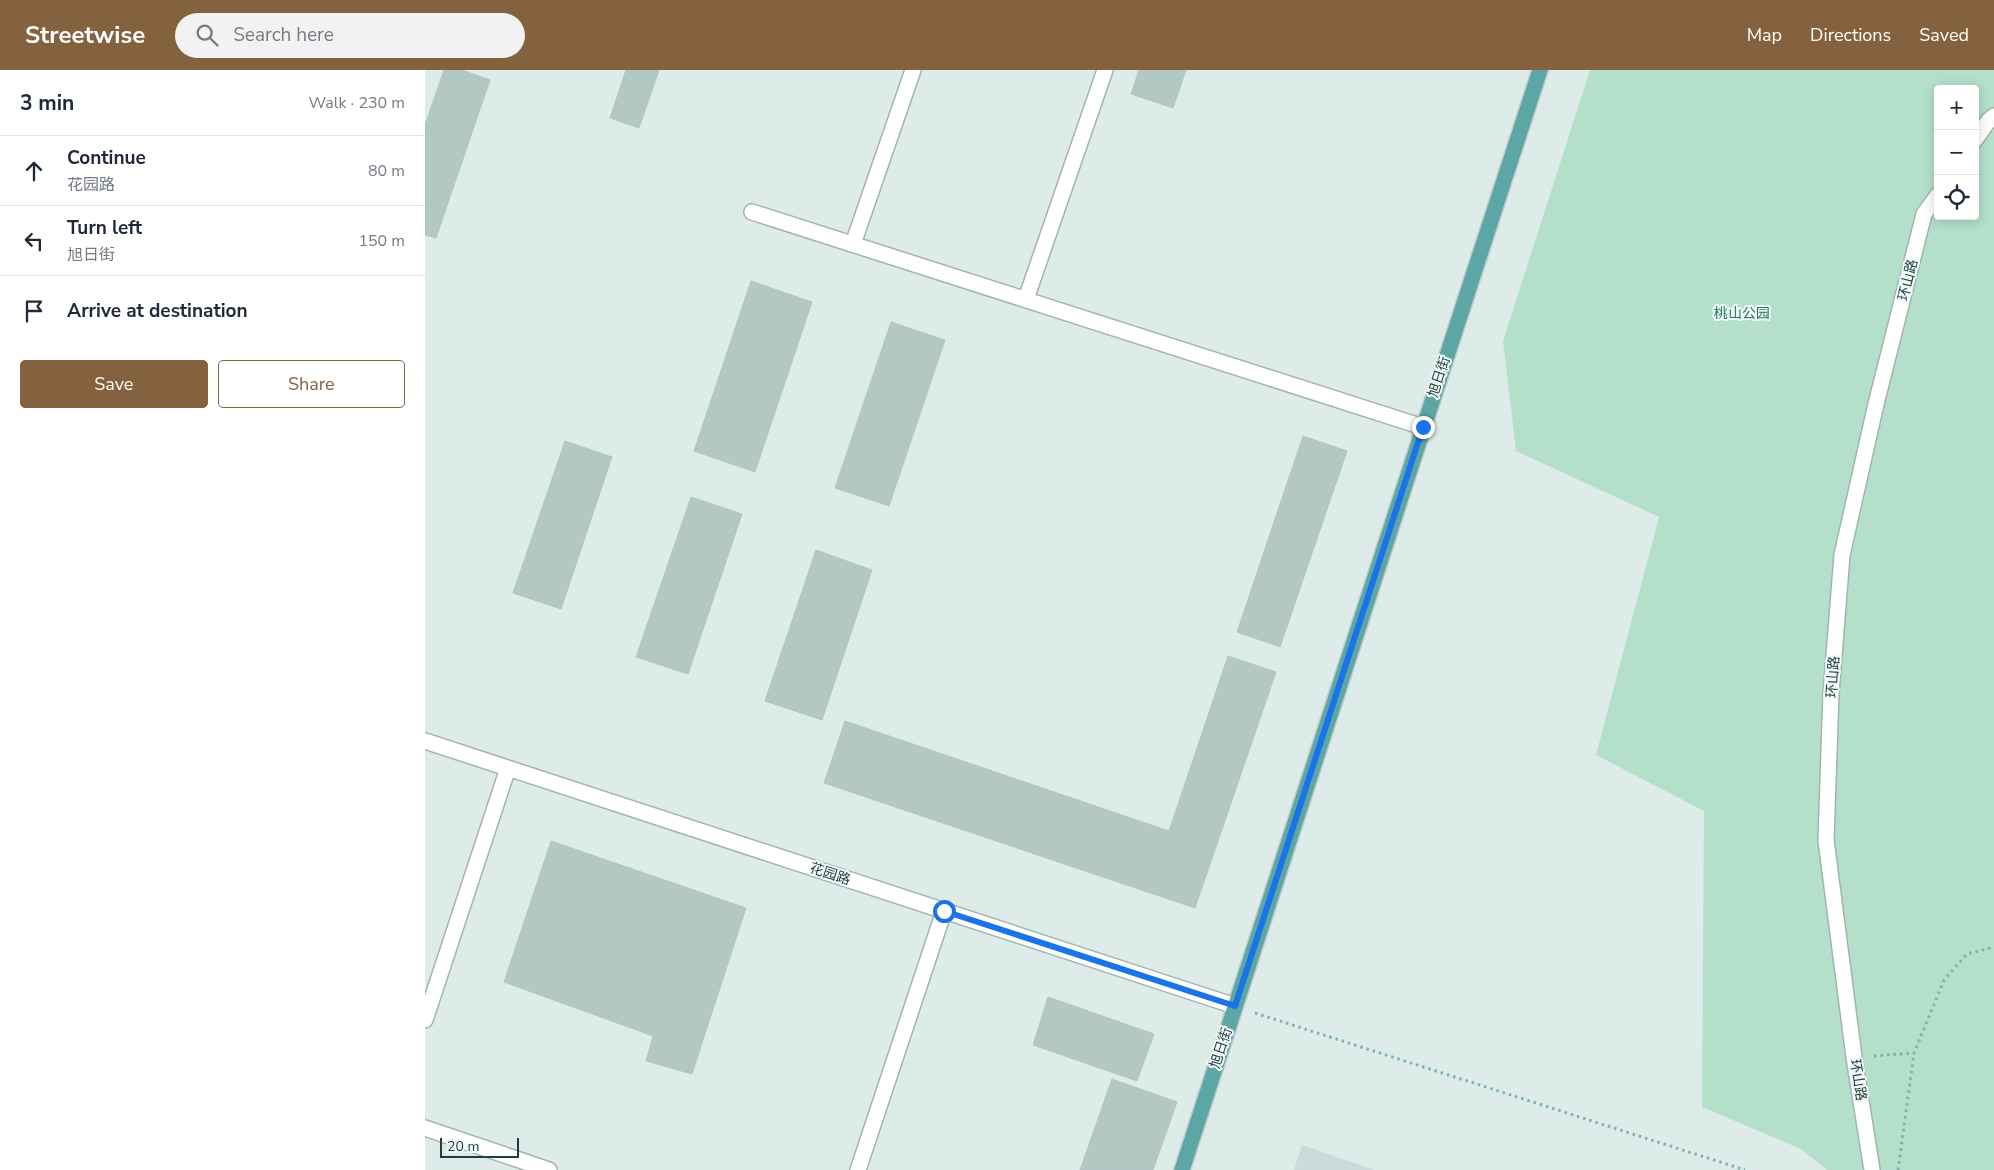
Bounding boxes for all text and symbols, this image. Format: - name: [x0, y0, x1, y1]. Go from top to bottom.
- search box: [175, 13, 525, 58]
- text: Streetwise: [25, 19, 145, 51]
- icon: search: [193, 21, 221, 49]
- text: Search here: [233, 22, 334, 48]
- text: Map: [1747, 23, 1782, 47]
- text: Directions: [1810, 23, 1891, 47]
- text: Saved: [1919, 23, 1969, 47]
- map controls: [1934, 85, 1979, 220]
- button: +: [1934, 85, 1979, 130]
- text: 3 min: [20, 89, 74, 117]
- text: Walk · 230 m: [309, 92, 405, 114]
- button: −: [1934, 130, 1979, 175]
- text: Continue: [67, 145, 146, 171]
- icon: ahead: [20, 157, 48, 185]
- text: 80 m: [368, 160, 405, 182]
- text: 花园路: [67, 174, 115, 196]
- button: locate: [1934, 175, 1979, 220]
- text: Turn left: [67, 215, 142, 241]
- icon: left: [20, 227, 48, 255]
- text: 150 m: [358, 230, 405, 252]
- text: 旭日街: [67, 244, 115, 266]
- street label: 环山路: [1894, 257, 1922, 303]
- icon: arrive: [20, 297, 48, 325]
- text: Arrive at destination: [67, 298, 248, 324]
- park label: 桃山公园: [1714, 304, 1770, 323]
- street label: 旭日街: [1423, 354, 1455, 400]
- button: Save: [20, 360, 208, 408]
- button: Share: [218, 360, 405, 408]
- route end: [1412, 416, 1435, 439]
- street label: 环山路: [1822, 655, 1844, 699]
- street label: 花园路: [807, 858, 853, 890]
- route start: [933, 900, 956, 923]
- street label: 旭日街: [1205, 1025, 1237, 1071]
- street label: 环山路: [1845, 1058, 1871, 1102]
- scale bar: [440, 1135, 519, 1158]
- text: 20 m: [447, 1137, 479, 1156]

